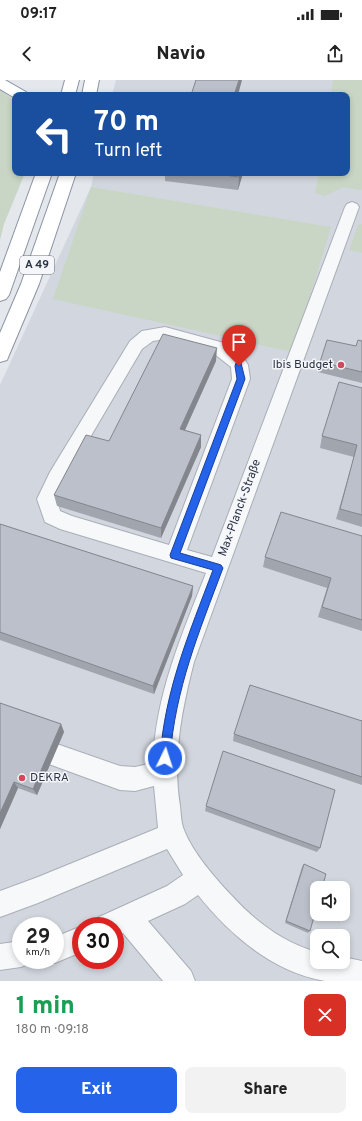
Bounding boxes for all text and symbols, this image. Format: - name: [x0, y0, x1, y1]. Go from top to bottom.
- text: 09:17: [20, 5, 57, 24]
- icon: back: [16, 43, 38, 65]
- text: Navio: [156, 43, 206, 66]
- icon: share: [324, 43, 346, 65]
- text: 70 m: [94, 105, 159, 141]
- icon: left: [28, 108, 80, 160]
- text: Turn left: [94, 140, 162, 163]
- road number: A 49: [20, 256, 54, 274]
- pin: [222, 325, 256, 366]
- icon: arrive: [228, 331, 250, 353]
- place label: Ibis Budget: [272, 357, 333, 373]
- marker: Ibis Budget: [336, 360, 346, 370]
- street label: Max-Planck-Straße: [215, 457, 265, 559]
- position arrow: [144, 737, 186, 779]
- place label: DEKRA: [30, 770, 69, 786]
- marker: DEKRA: [17, 773, 27, 783]
- map controls: [310, 881, 350, 969]
- button: sound: [310, 881, 350, 921]
- speed limit sign: 30: [72, 917, 124, 969]
- text: 29: [26, 925, 50, 951]
- button: search: [310, 929, 350, 969]
- text: km/h: [26, 946, 50, 959]
- text: 1 min: [16, 992, 75, 1022]
- button: close: [304, 994, 346, 1036]
- text: 180 m · 09:18: [16, 1022, 89, 1038]
- button: Exit: [16, 1067, 177, 1113]
- button: Share: [185, 1067, 346, 1113]

